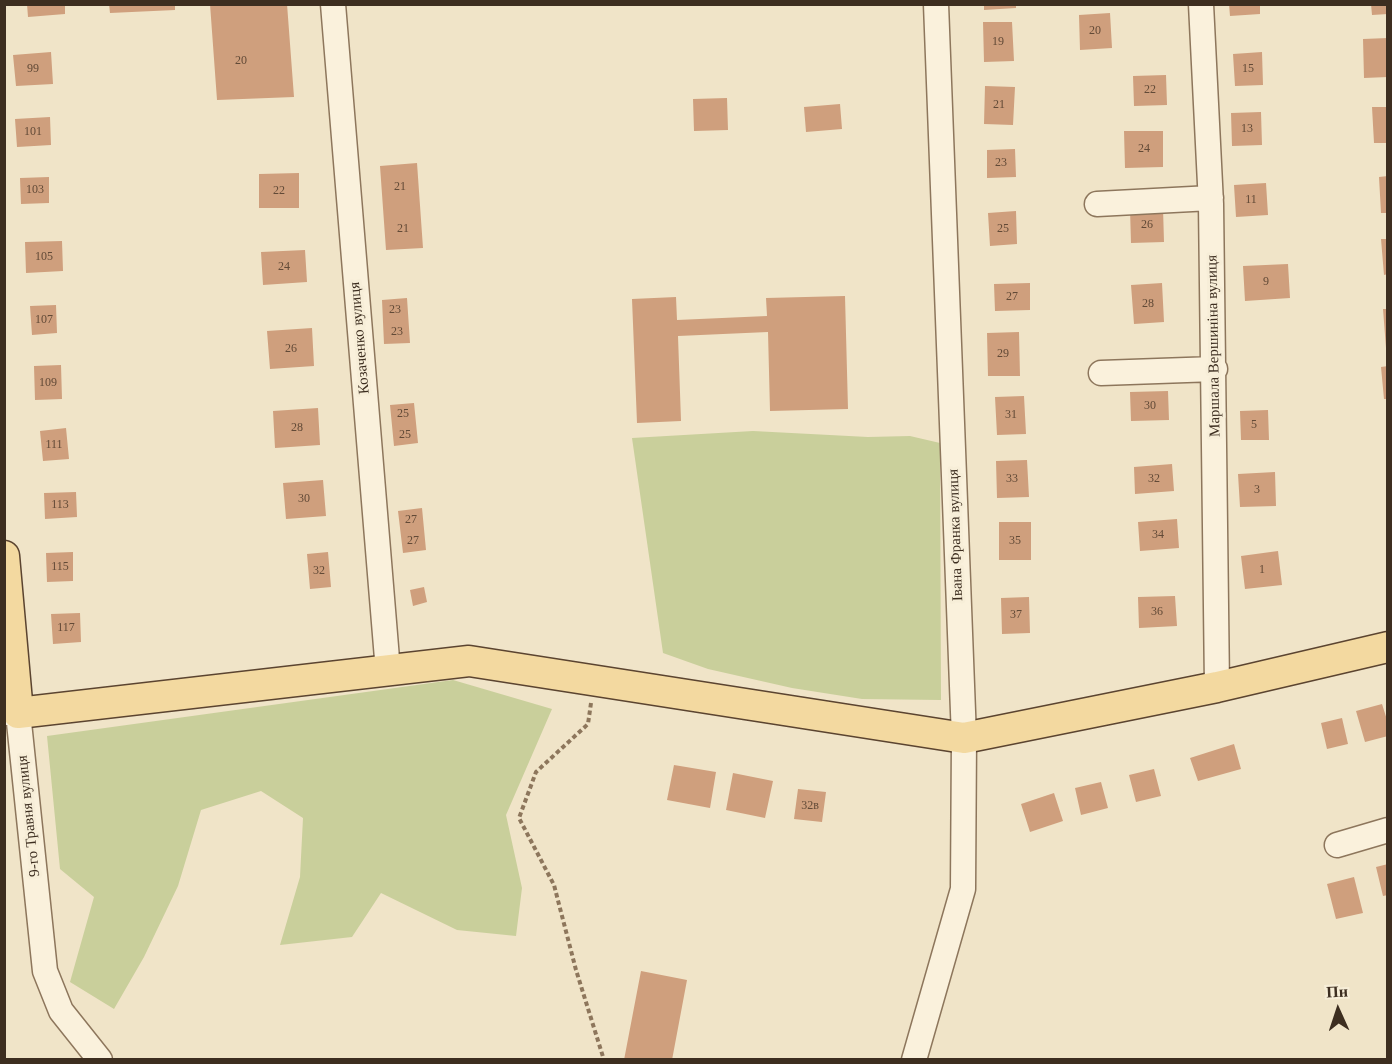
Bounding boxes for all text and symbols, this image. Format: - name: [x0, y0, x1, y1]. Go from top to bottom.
- house number: 20: [1089, 24, 1101, 38]
- house number: 19: [992, 35, 1004, 49]
- house number: 20: [235, 54, 247, 68]
- house number: 99: [27, 62, 39, 76]
- house number: 15: [1242, 62, 1254, 76]
- house number: 22: [1144, 83, 1156, 97]
- house number: 21: [993, 98, 1005, 112]
- house number: 13: [1241, 122, 1253, 136]
- house number: 101: [24, 125, 42, 139]
- house number: 24: [1138, 142, 1150, 156]
- house number: 23: [995, 156, 1007, 170]
- house number: 21: [394, 180, 406, 194]
- house number: 103: [26, 183, 44, 197]
- house number: 22: [273, 184, 285, 198]
- house number: 11: [1245, 193, 1257, 207]
- house number: 26: [1141, 218, 1153, 232]
- house number: 21: [397, 222, 409, 236]
- house number: 25: [997, 222, 1009, 236]
- house number: 105: [35, 250, 53, 264]
- street label: Маршала Вершиніна вулиця: [1203, 255, 1225, 437]
- house number: 24: [278, 260, 290, 274]
- house number: 9: [1263, 275, 1269, 289]
- street label: Козаченко вулиця: [346, 281, 374, 395]
- house number: 27: [1006, 290, 1018, 304]
- house number: 28: [1142, 297, 1154, 311]
- house number: 23: [389, 303, 401, 317]
- house number: 107: [35, 313, 53, 327]
- house number: 23: [391, 325, 403, 339]
- house number: 26: [285, 342, 297, 356]
- house number: 29: [997, 347, 1009, 361]
- house number: 109: [39, 376, 57, 390]
- house number: 30: [1144, 399, 1156, 413]
- house number: 25: [397, 407, 409, 421]
- house number: 31: [1005, 408, 1017, 422]
- house number: 5: [1251, 418, 1257, 432]
- house number: 28: [291, 421, 303, 435]
- house number: 25: [399, 428, 411, 442]
- house number: 111: [45, 438, 63, 452]
- street label: Івана Франка вулиця: [945, 469, 967, 601]
- house number: 33: [1006, 472, 1018, 486]
- house number: 32: [1148, 472, 1160, 486]
- house number: 3: [1254, 483, 1260, 497]
- house number: 30: [298, 492, 310, 506]
- house number: 113: [51, 498, 69, 512]
- house number: 27: [405, 513, 417, 527]
- house number: 34: [1152, 528, 1164, 542]
- house number: 27: [407, 534, 419, 548]
- house number: 35: [1009, 534, 1021, 548]
- house number: 115: [51, 560, 69, 574]
- house number: 1: [1259, 563, 1265, 577]
- house number: 32: [313, 564, 325, 578]
- house number: 36: [1151, 605, 1163, 619]
- house number: 37: [1010, 608, 1022, 622]
- house number: 117: [57, 621, 75, 635]
- street label: 9-го Травня вулиця: [14, 754, 44, 878]
- house number: 32в: [801, 799, 819, 813]
- north arrow: [1308, 980, 1368, 1040]
- text: Пн: [1326, 982, 1348, 1001]

